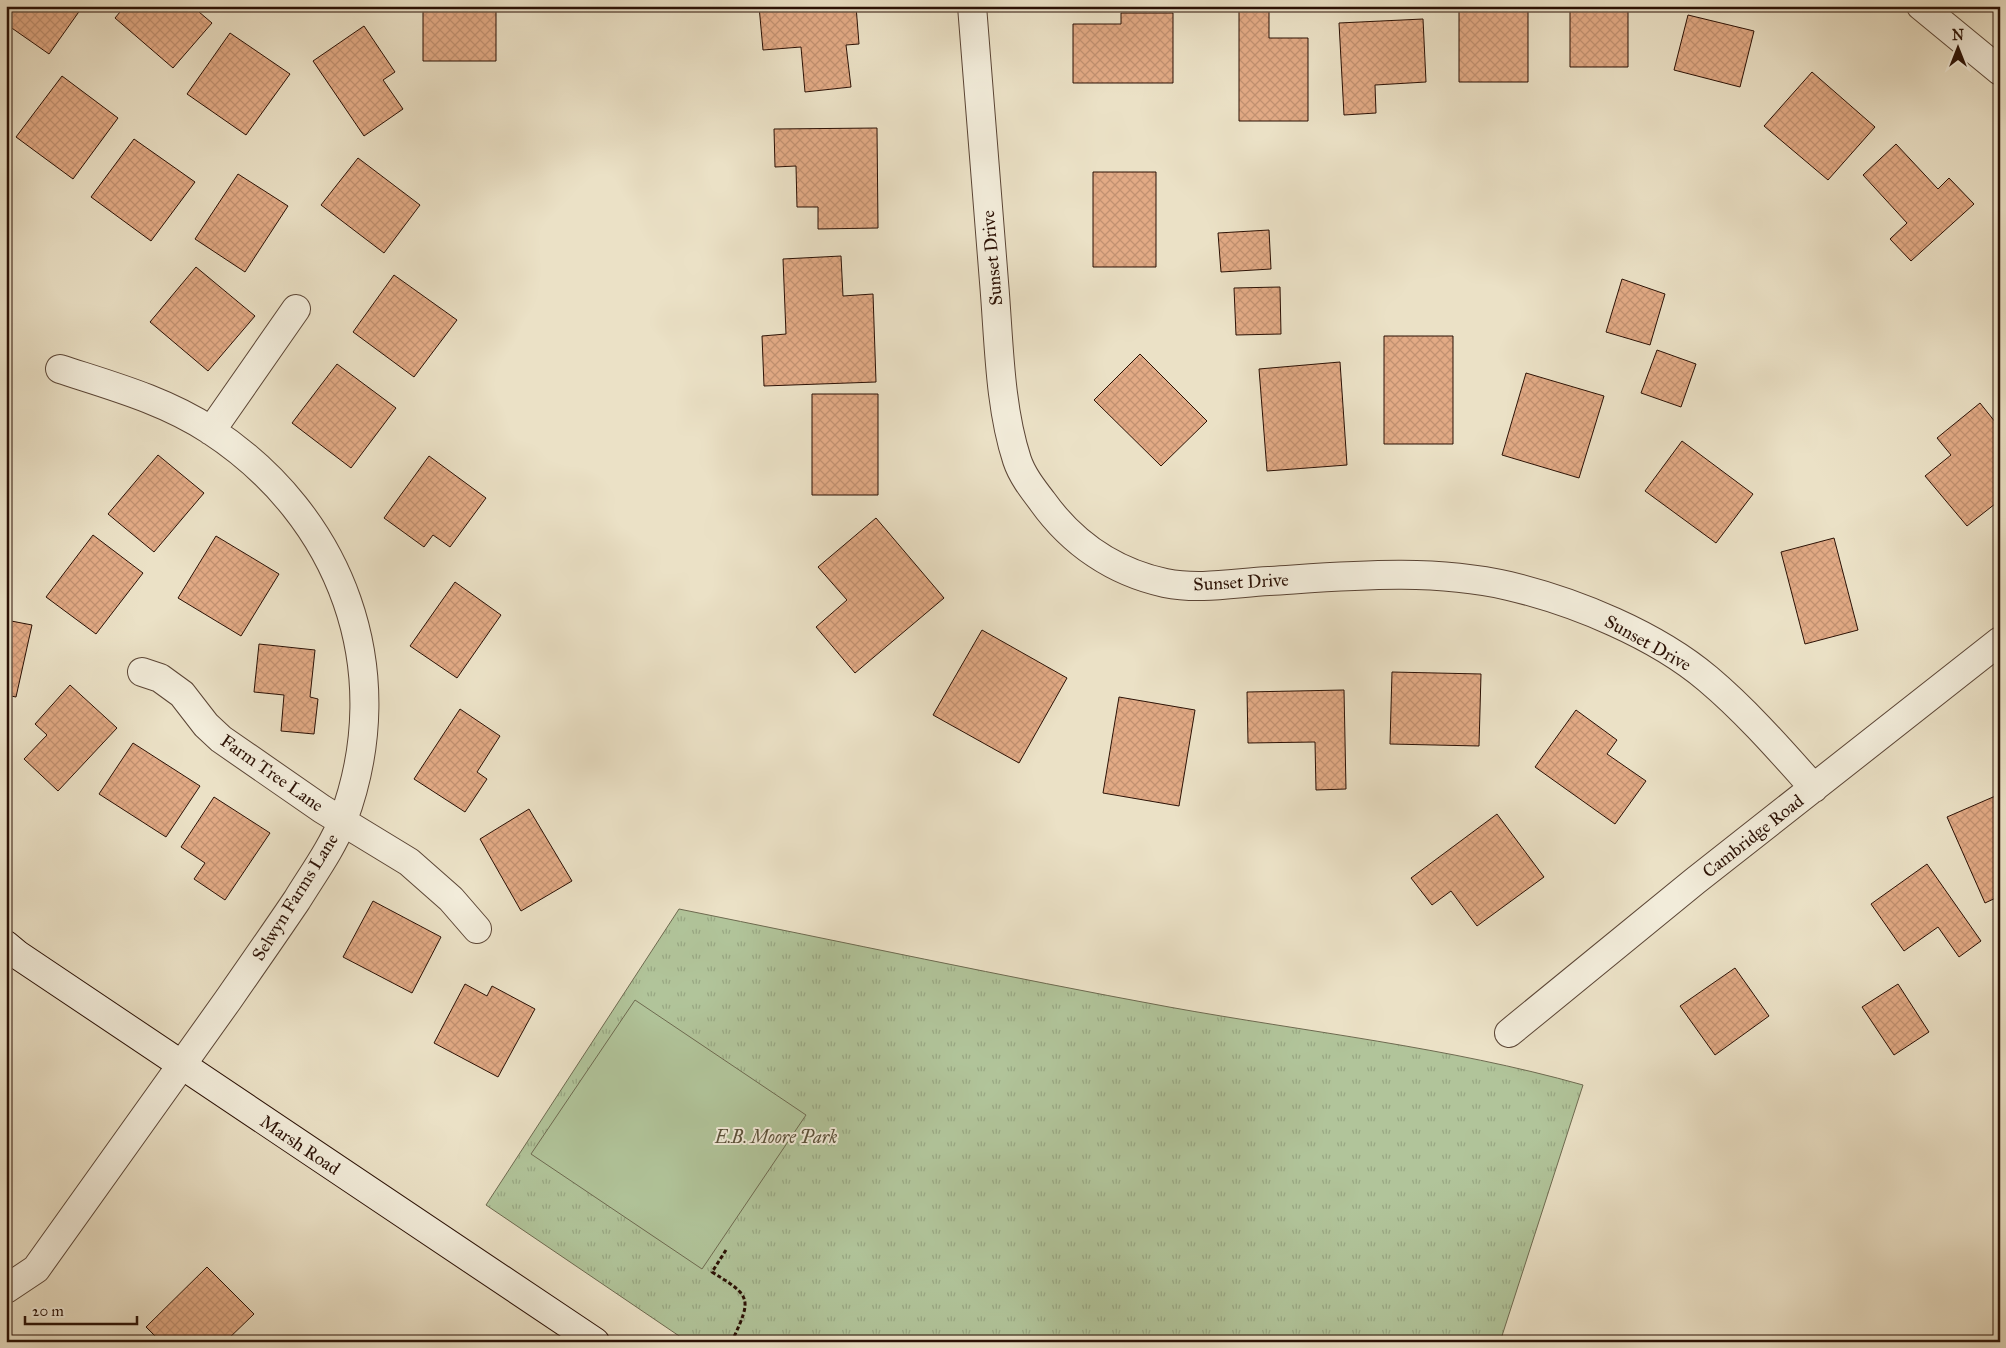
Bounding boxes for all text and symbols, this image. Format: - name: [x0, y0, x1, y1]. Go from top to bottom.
- north arrow: [1934, 22, 1984, 72]
- text: N: [1952, 27, 1964, 44]
- street label: Sunset Drive: [977, 209, 1007, 307]
- street label: Sunset Drive: [1193, 569, 1289, 595]
- street label: Sunset Drive: [1601, 610, 1695, 676]
- street label: Farm Tree Lane: [216, 730, 328, 816]
- street label: Cambridge Road: [1698, 790, 1809, 883]
- street label: Selwyn Farms Lane: [247, 829, 343, 965]
- street label: Marsh Road: [256, 1110, 344, 1180]
- park label: E.B. Moore Park: [714, 1126, 837, 1148]
- scale bar: [25, 1293, 138, 1325]
- text: 20 m: [32, 1302, 64, 1320]

